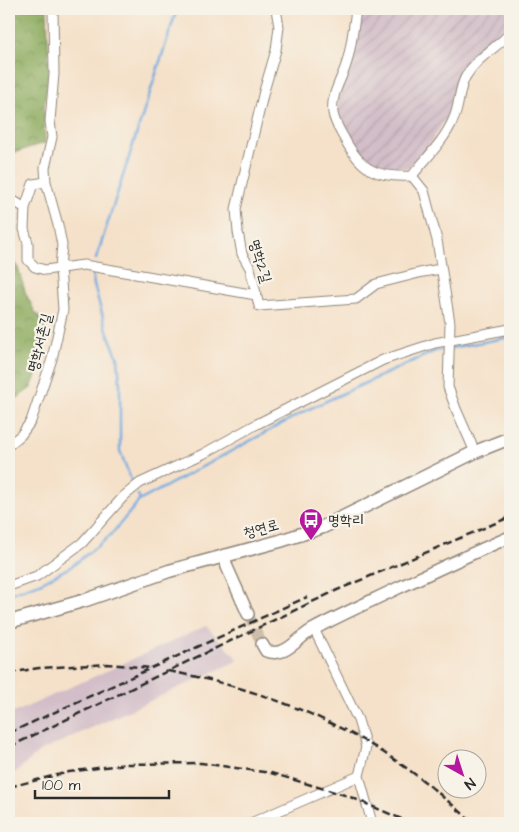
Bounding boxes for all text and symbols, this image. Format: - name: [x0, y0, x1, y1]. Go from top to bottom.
- street label: 명학2길: [243, 237, 277, 285]
- street label: 명학서촌길: [23, 311, 57, 375]
- bus stop icon: 명학리: [298, 507, 324, 541]
- place label: 명학리: [328, 510, 364, 531]
- street label: 청연로: [241, 514, 281, 544]
- north arrow: [436, 750, 486, 800]
- scale bar: [35, 767, 169, 799]
- text: N: [460, 773, 479, 794]
- text: 100 m: [42, 775, 81, 796]

